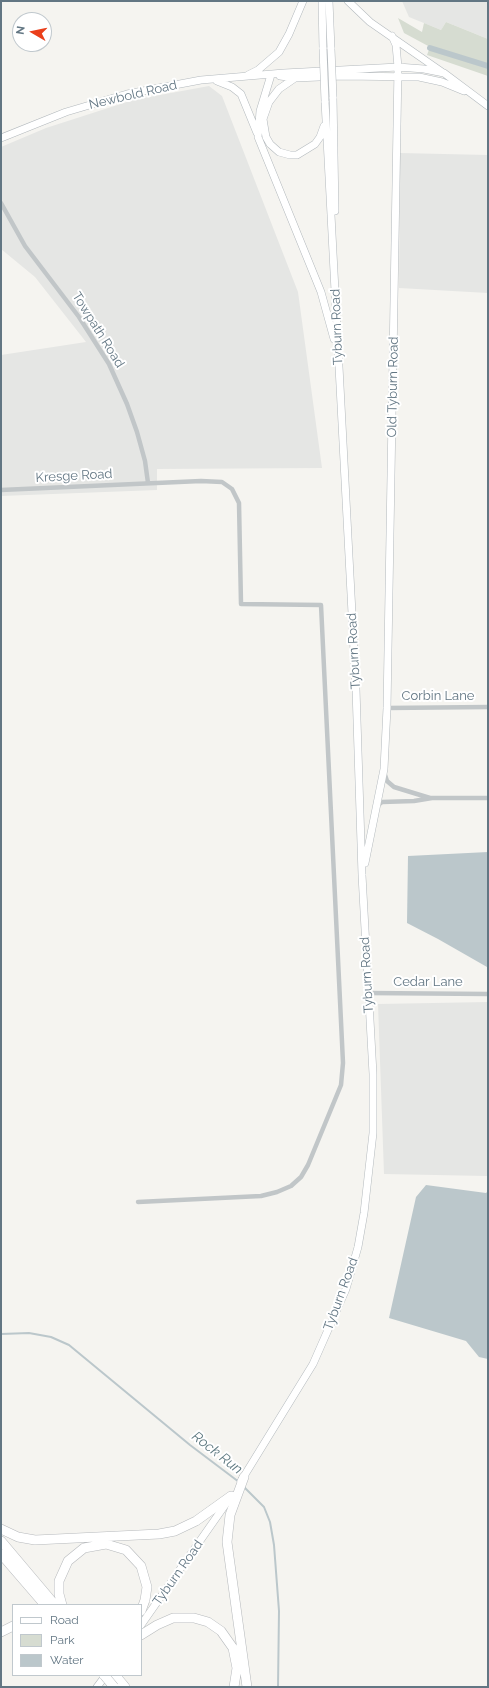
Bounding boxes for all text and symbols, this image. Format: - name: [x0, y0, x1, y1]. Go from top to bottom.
- north arrow: [12, 12, 52, 52]
- text: N: [14, 25, 28, 35]
- street label: Newbold Road: [87, 77, 179, 113]
- street label: Towpath Road: [69, 289, 127, 371]
- street label: Tyburn Road: [328, 289, 346, 365]
- street label: Old Tyburn Road: [384, 336, 402, 438]
- street label: Kresge Road: [35, 466, 113, 486]
- street label: Tyburn Road: [344, 612, 364, 690]
- street label: Corbin Lane: [402, 688, 474, 704]
- street label: Tyburn Road: [357, 936, 377, 1014]
- street label: Cedar Lane: [393, 974, 463, 990]
- street label: Tyburn Road: [321, 1255, 361, 1333]
- water label: Rock Run: [188, 1428, 246, 1478]
- street label: Tyburn Road: [150, 1537, 206, 1609]
- legend: [12, 1604, 142, 1676]
- text: Road: [50, 1613, 79, 1627]
- text: Park: [50, 1633, 75, 1647]
- text: Water: [50, 1653, 84, 1667]

